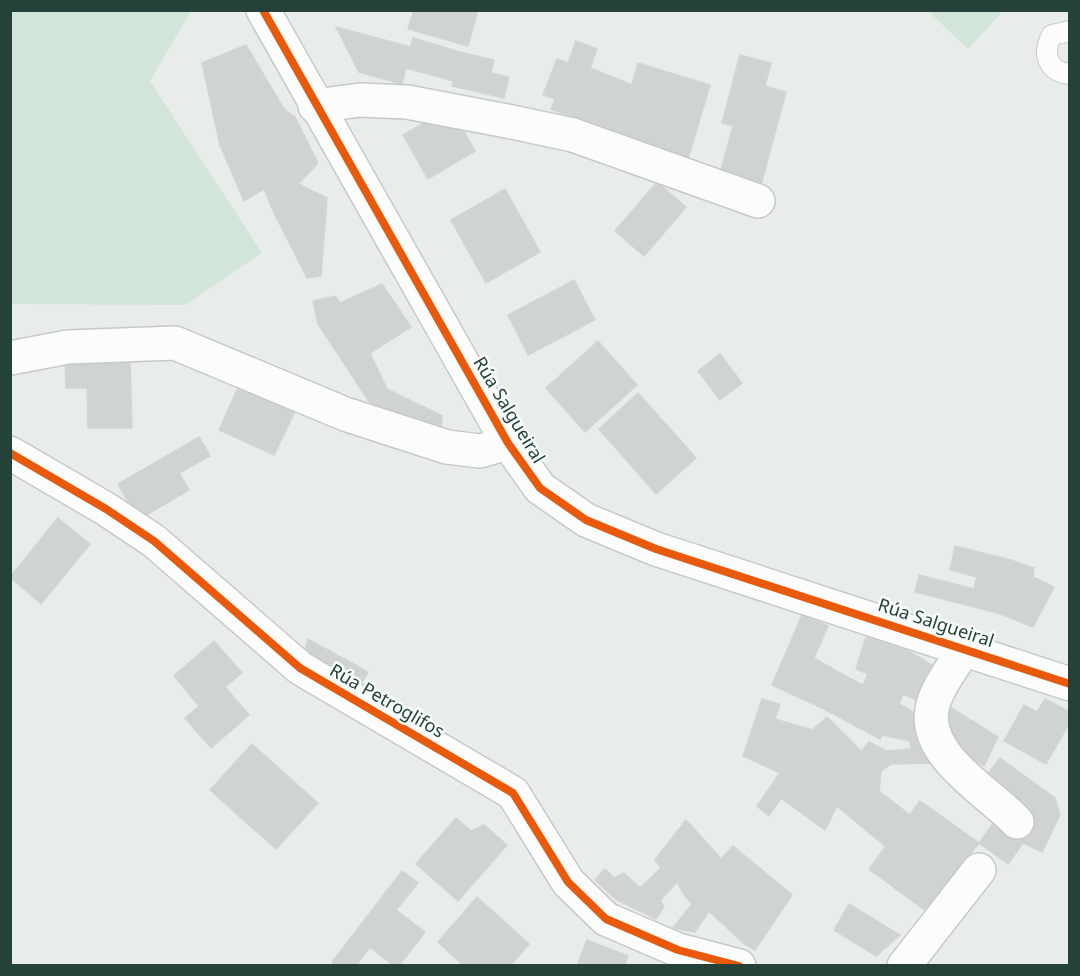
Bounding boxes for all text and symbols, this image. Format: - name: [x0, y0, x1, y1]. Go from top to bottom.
- street label: Rúa Salgueiral: [469, 352, 551, 467]
- street label: Rúa Salgueiral: [875, 592, 997, 652]
- street label: Rúa Petroglifos: [326, 658, 449, 743]

